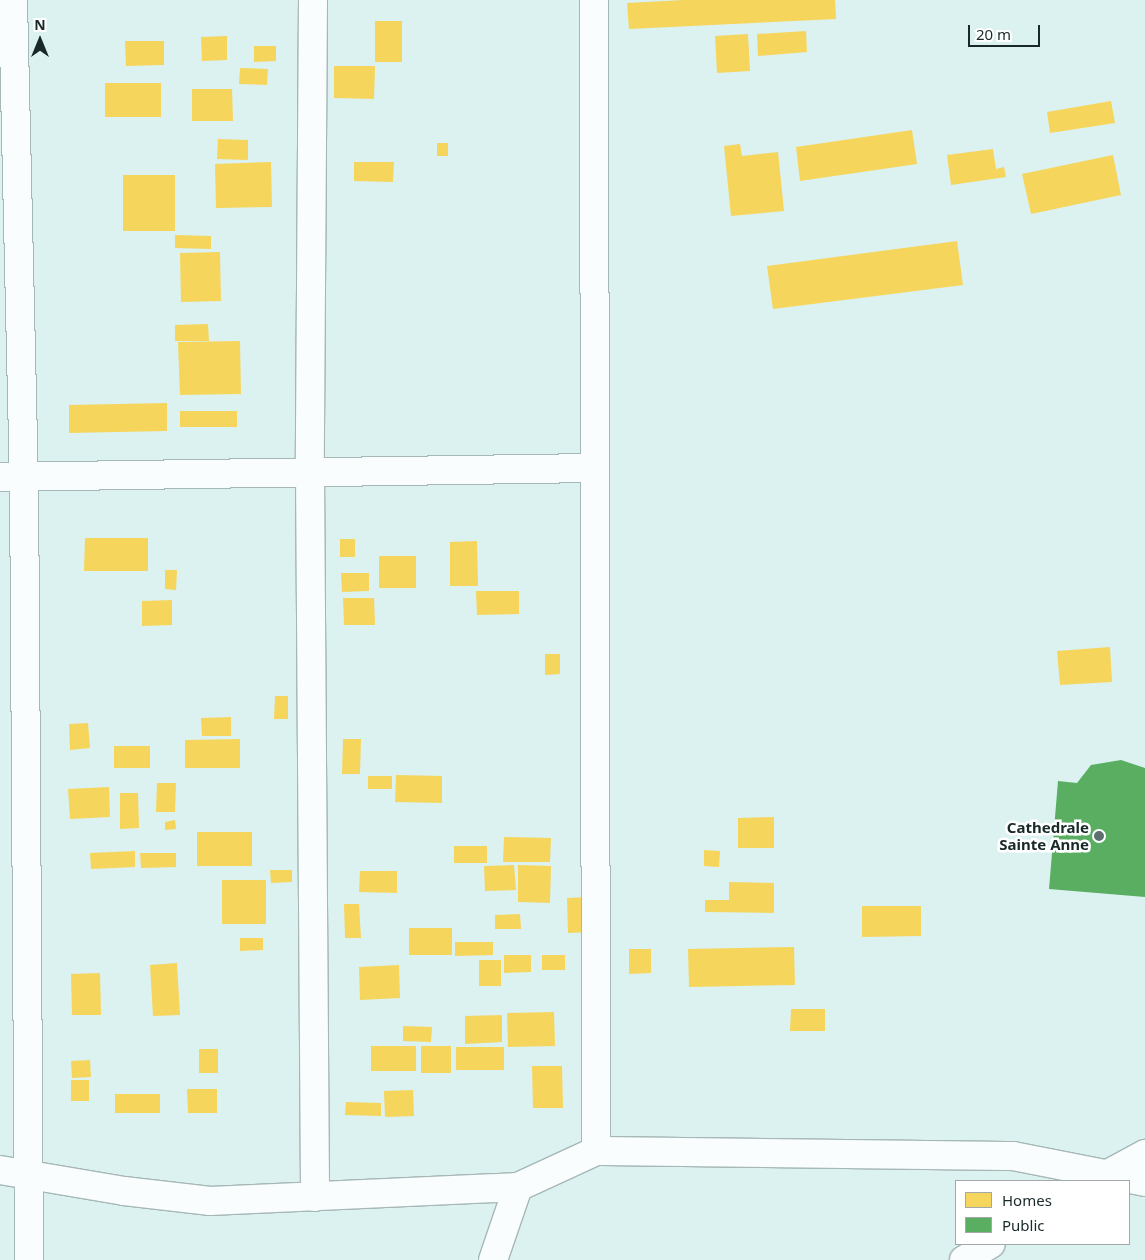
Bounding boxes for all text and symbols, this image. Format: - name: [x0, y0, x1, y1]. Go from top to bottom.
- north arrow: [15, 15, 65, 65]
- text: N: [34, 15, 46, 34]
- scale bar: [970, 15, 1042, 47]
- text: 20 m: [976, 24, 1011, 44]
- place label: Cathedrale Sainte Anne: [999, 818, 1089, 853]
- marker: Cathedrale Sainte Anne: [1093, 830, 1105, 842]
- legend: [955, 1180, 1130, 1245]
- text: Homes: [1002, 1190, 1052, 1210]
- text: Public: [1002, 1215, 1045, 1235]

